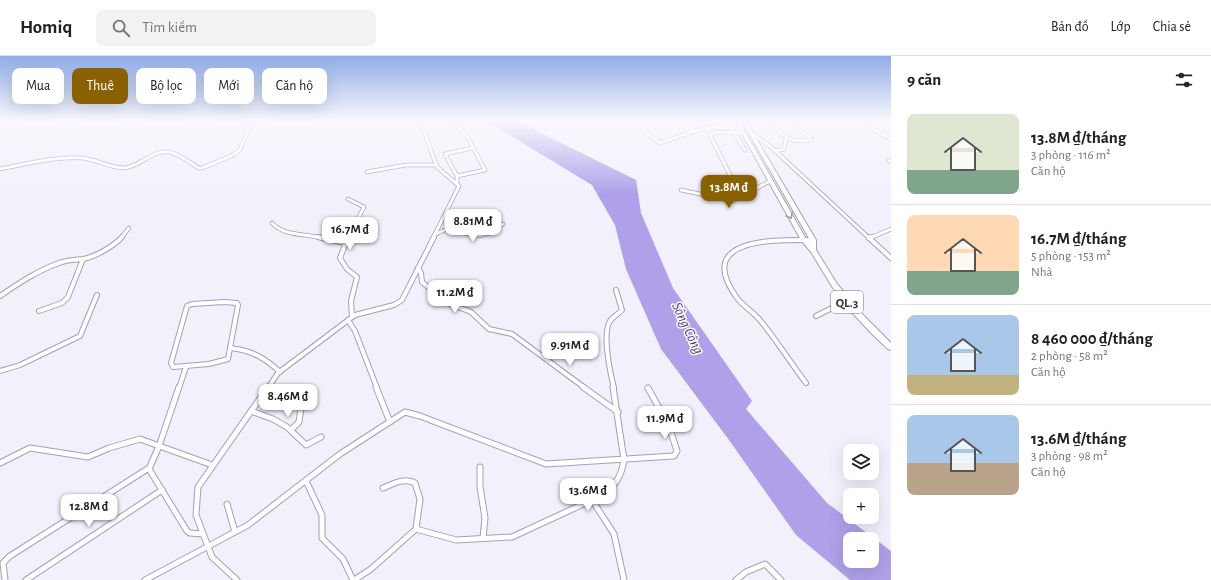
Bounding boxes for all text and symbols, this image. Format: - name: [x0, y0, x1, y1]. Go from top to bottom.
- search box: [96, 10, 376, 46]
- icon: search: [110, 17, 132, 39]
- text: Homiq: [20, 18, 72, 37]
- text: Tìm kiếm: [142, 20, 197, 35]
- text: Bản đồ: [1051, 20, 1089, 34]
- text: Lớp: [1111, 20, 1131, 34]
- text: Chia sẻ: [1153, 20, 1191, 34]
- chip: Mua: [12, 68, 64, 104]
- chip: Thuê: [72, 68, 128, 104]
- chip: Bộ lọc: [136, 68, 196, 104]
- chip: Mới: [204, 68, 254, 104]
- chip: Căn hộ: [262, 68, 327, 104]
- icon: filters: [1173, 69, 1195, 91]
- text: 9 căn: [907, 71, 941, 88]
- text: 13.8M ₫/tháng: [1031, 129, 1126, 146]
- icon: home: [939, 130, 987, 178]
- text: 3 phòng · 116 m²: [1031, 149, 1111, 162]
- text: Căn hộ: [1031, 165, 1066, 178]
- pin: 13.8M ₫: [692, 175, 766, 209]
- text: 13.8M ₫: [710, 181, 748, 194]
- pin: 8.81M ₫: [436, 209, 510, 243]
- one-way arrow: [786, 212, 793, 219]
- text: 8.81M ₫: [453, 215, 493, 228]
- pin: 16.7M ₫: [313, 217, 387, 251]
- text: 16.7M ₫: [331, 223, 369, 236]
- text: 16.7M ₫/tháng: [1031, 230, 1126, 247]
- icon: home: [939, 231, 987, 279]
- text: 5 phòng · 153 m²: [1031, 250, 1111, 263]
- text: Nhà: [1031, 266, 1053, 279]
- pin: 11.2M ₫: [418, 280, 492, 314]
- text: 11.2M ₫: [436, 286, 474, 299]
- road number: QL.3: [831, 291, 863, 313]
- water label: Sông Công: [669, 300, 706, 357]
- text: 8 460 000 ₫/tháng: [1031, 330, 1153, 347]
- icon: home: [939, 331, 987, 379]
- pin: 9.91M ₫: [533, 333, 607, 367]
- text: 9.91M ₫: [551, 339, 589, 352]
- text: 2 phòng · 58 m²: [1031, 350, 1108, 363]
- text: Căn hộ: [1031, 366, 1066, 379]
- pin: 8.46M ₫: [251, 384, 325, 418]
- text: 8.46M ₫: [268, 390, 308, 403]
- pin: 11.9M ₫: [628, 406, 702, 440]
- text: 11.9M ₫: [646, 412, 684, 425]
- text: 13.6M ₫/tháng: [1031, 430, 1126, 447]
- icon: home: [939, 431, 987, 479]
- map controls: [843, 444, 879, 568]
- button: layers: [843, 444, 879, 480]
- text: 3 phòng · 98 m²: [1031, 450, 1108, 463]
- text: Căn hộ: [1031, 466, 1066, 479]
- pin: 13.6M ₫: [551, 478, 625, 512]
- text: 13.6M ₫: [569, 484, 607, 497]
- button: +: [843, 488, 879, 524]
- pin: 12.8M ₫: [52, 494, 126, 528]
- text: 12.8M ₫: [70, 500, 108, 513]
- button: −: [843, 532, 879, 568]

